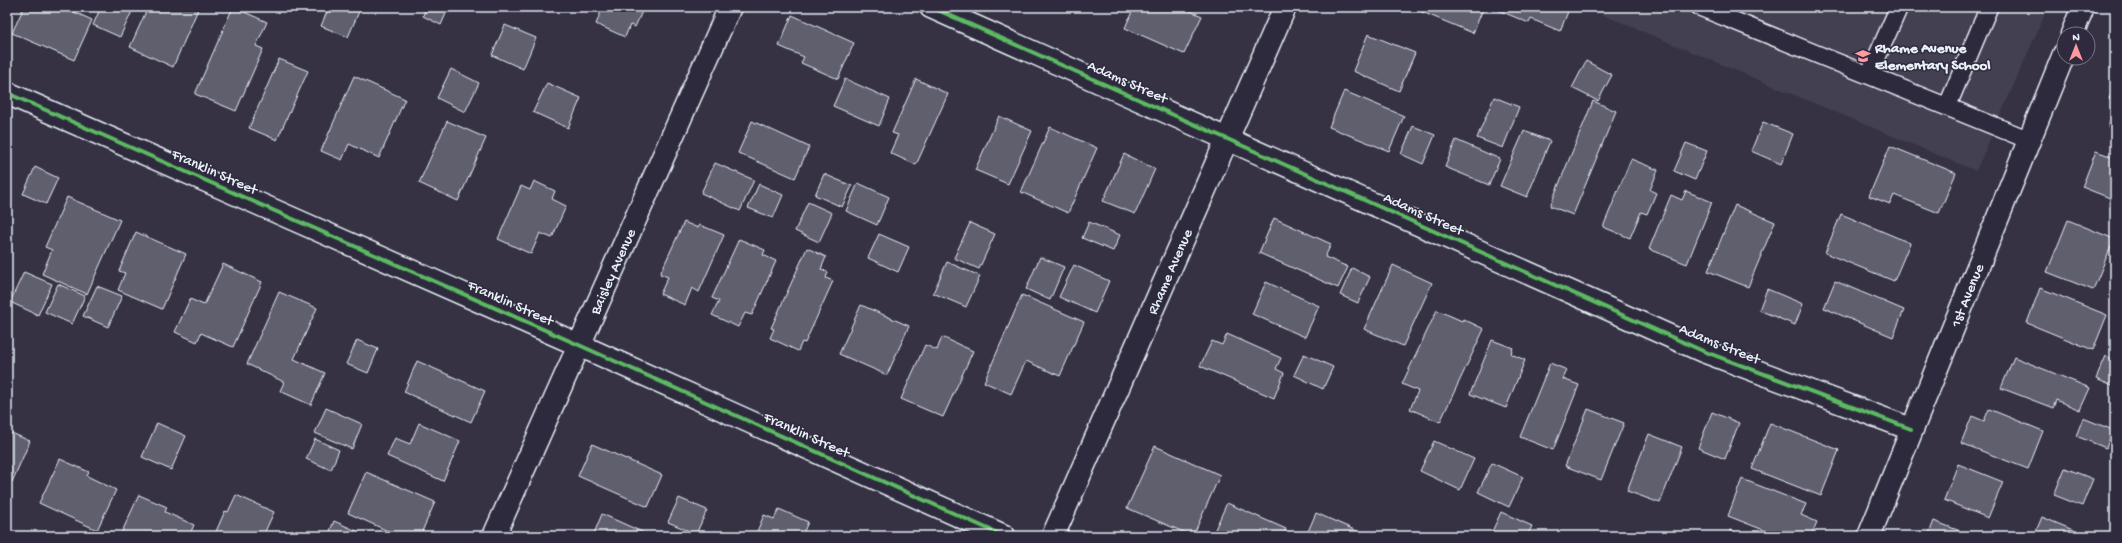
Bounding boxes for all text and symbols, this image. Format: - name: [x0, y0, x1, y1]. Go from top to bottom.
- north arrow: [2056, 26, 2096, 66]
- text: N: [2072, 32, 2080, 44]
- place label: Rhame Avenue Elementary School: [1874, 40, 1991, 75]
- school or university icon: Rhame Avenue Elementary School: [1854, 47, 1872, 65]
- street label: Adams Street: [1084, 57, 1172, 109]
- street label: Franklin Street: [167, 145, 262, 201]
- street label: Adams Street: [1380, 189, 1468, 241]
- street label: Baisley Avenue: [587, 226, 641, 319]
- street label: Rhame Avenue: [1144, 226, 1198, 318]
- street label: 1st Avenue: [1947, 261, 1989, 331]
- street label: Franklin Street: [463, 276, 558, 332]
- street label: Adams Street: [1676, 320, 1764, 370]
- street label: Franklin Street: [759, 408, 854, 464]

